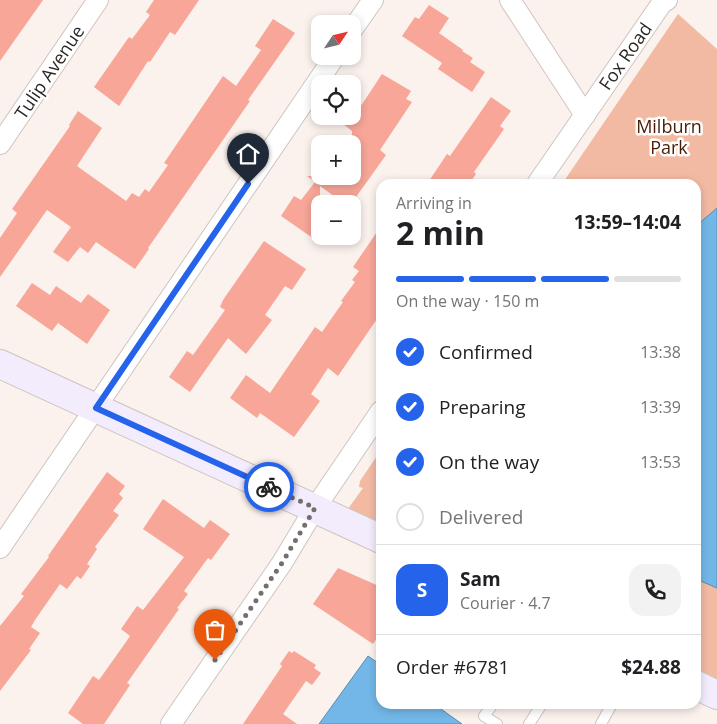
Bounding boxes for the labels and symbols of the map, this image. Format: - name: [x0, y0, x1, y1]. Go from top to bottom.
- north arrow: [311, 15, 361, 65]
- street label: Fox Road: [593, 18, 657, 94]
- street label: Tulip Avenue: [9, 20, 89, 124]
- park label: Milburn Park: [636, 114, 702, 159]
- pin: [227, 133, 269, 184]
- courier: [244, 462, 294, 512]
- pin: [194, 609, 236, 660]

